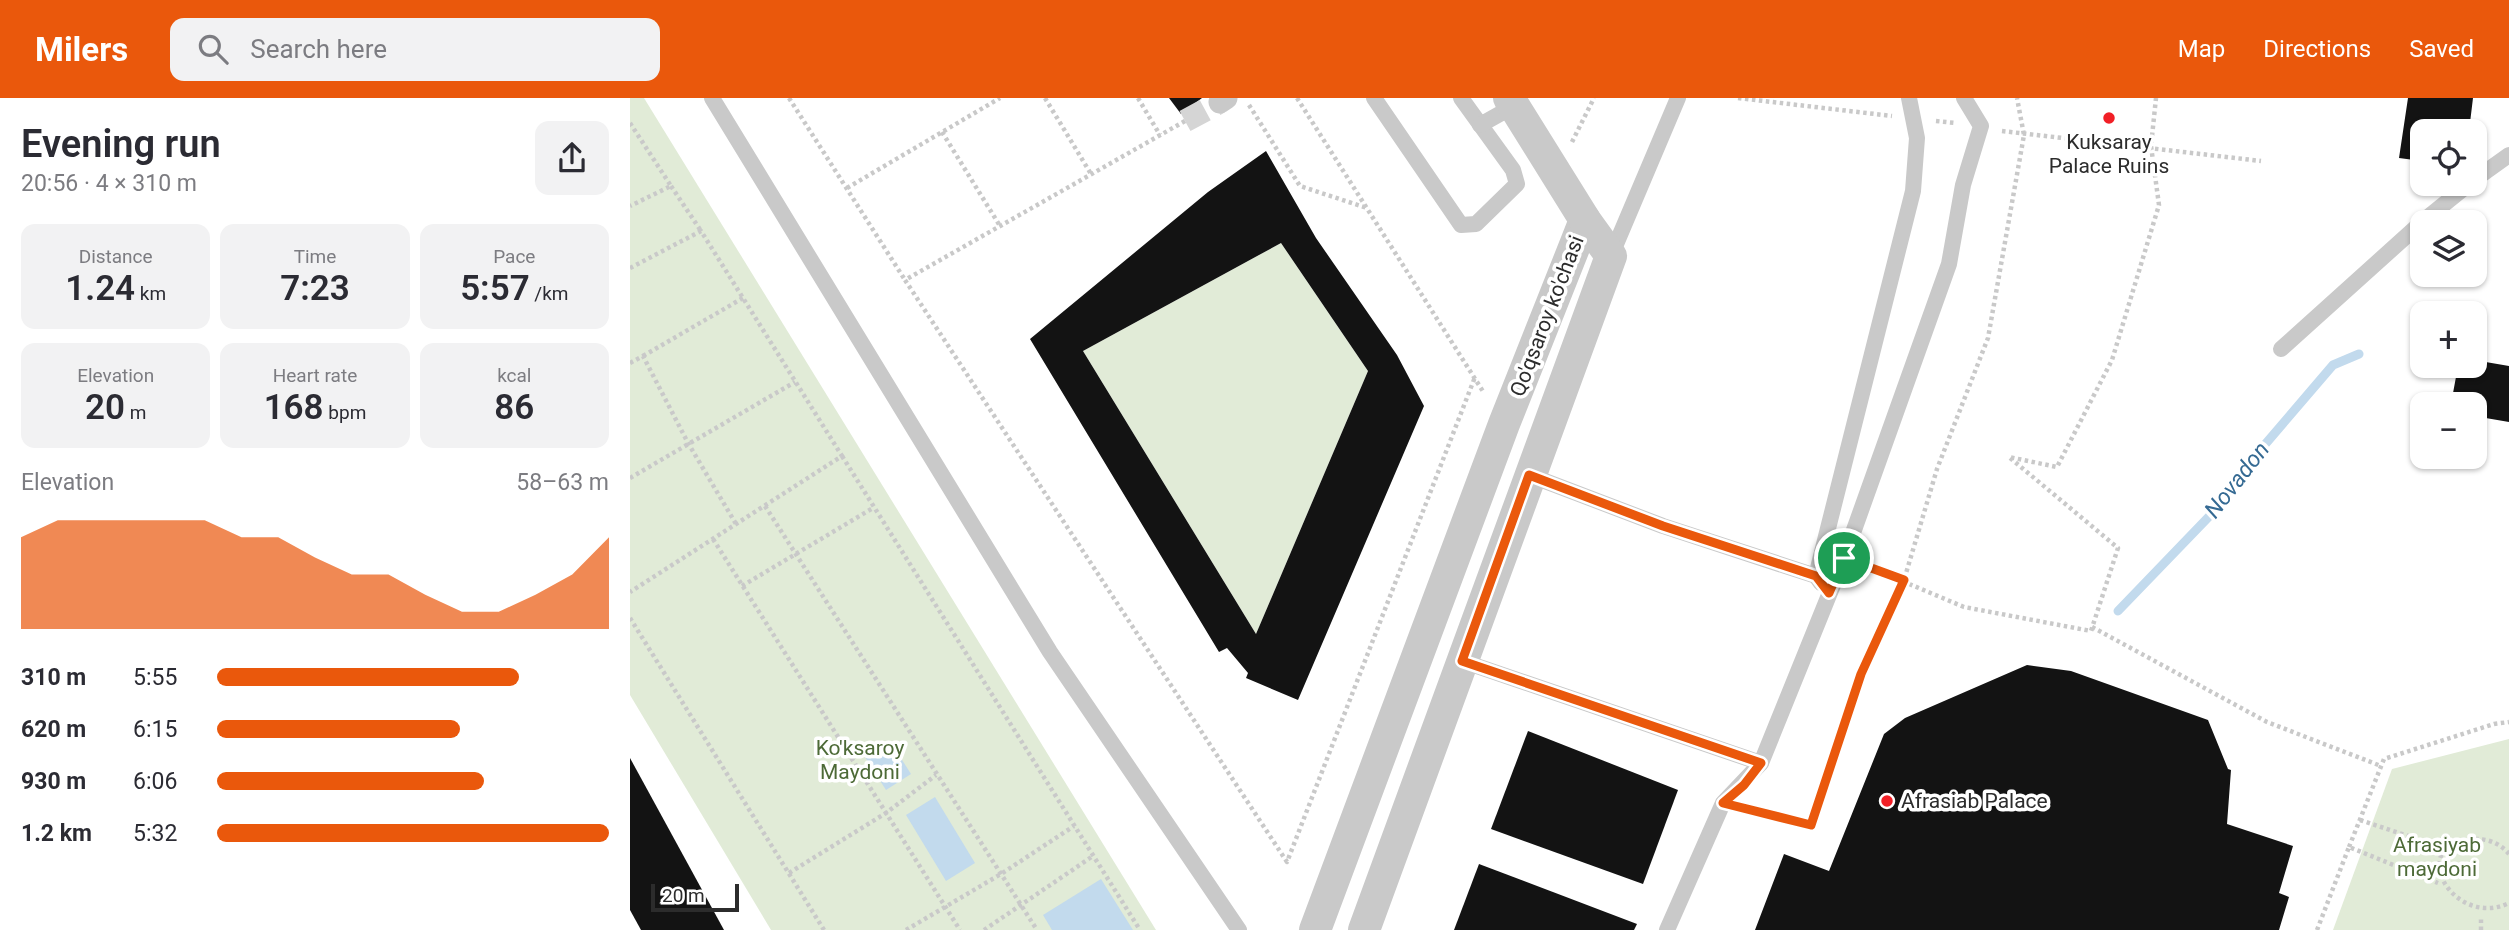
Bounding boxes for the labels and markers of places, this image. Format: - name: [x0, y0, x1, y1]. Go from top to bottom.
- marker: Kuksaray Palace Ruins: [2101, 110, 2117, 126]
- place label: Kuksaray Palace Ruins: [2049, 130, 2169, 178]
- pin: [1814, 528, 1874, 588]
- place label: Afrasiab Palace: [1901, 789, 2048, 813]
- marker: Afrasiab Palace: [1879, 793, 1895, 809]

